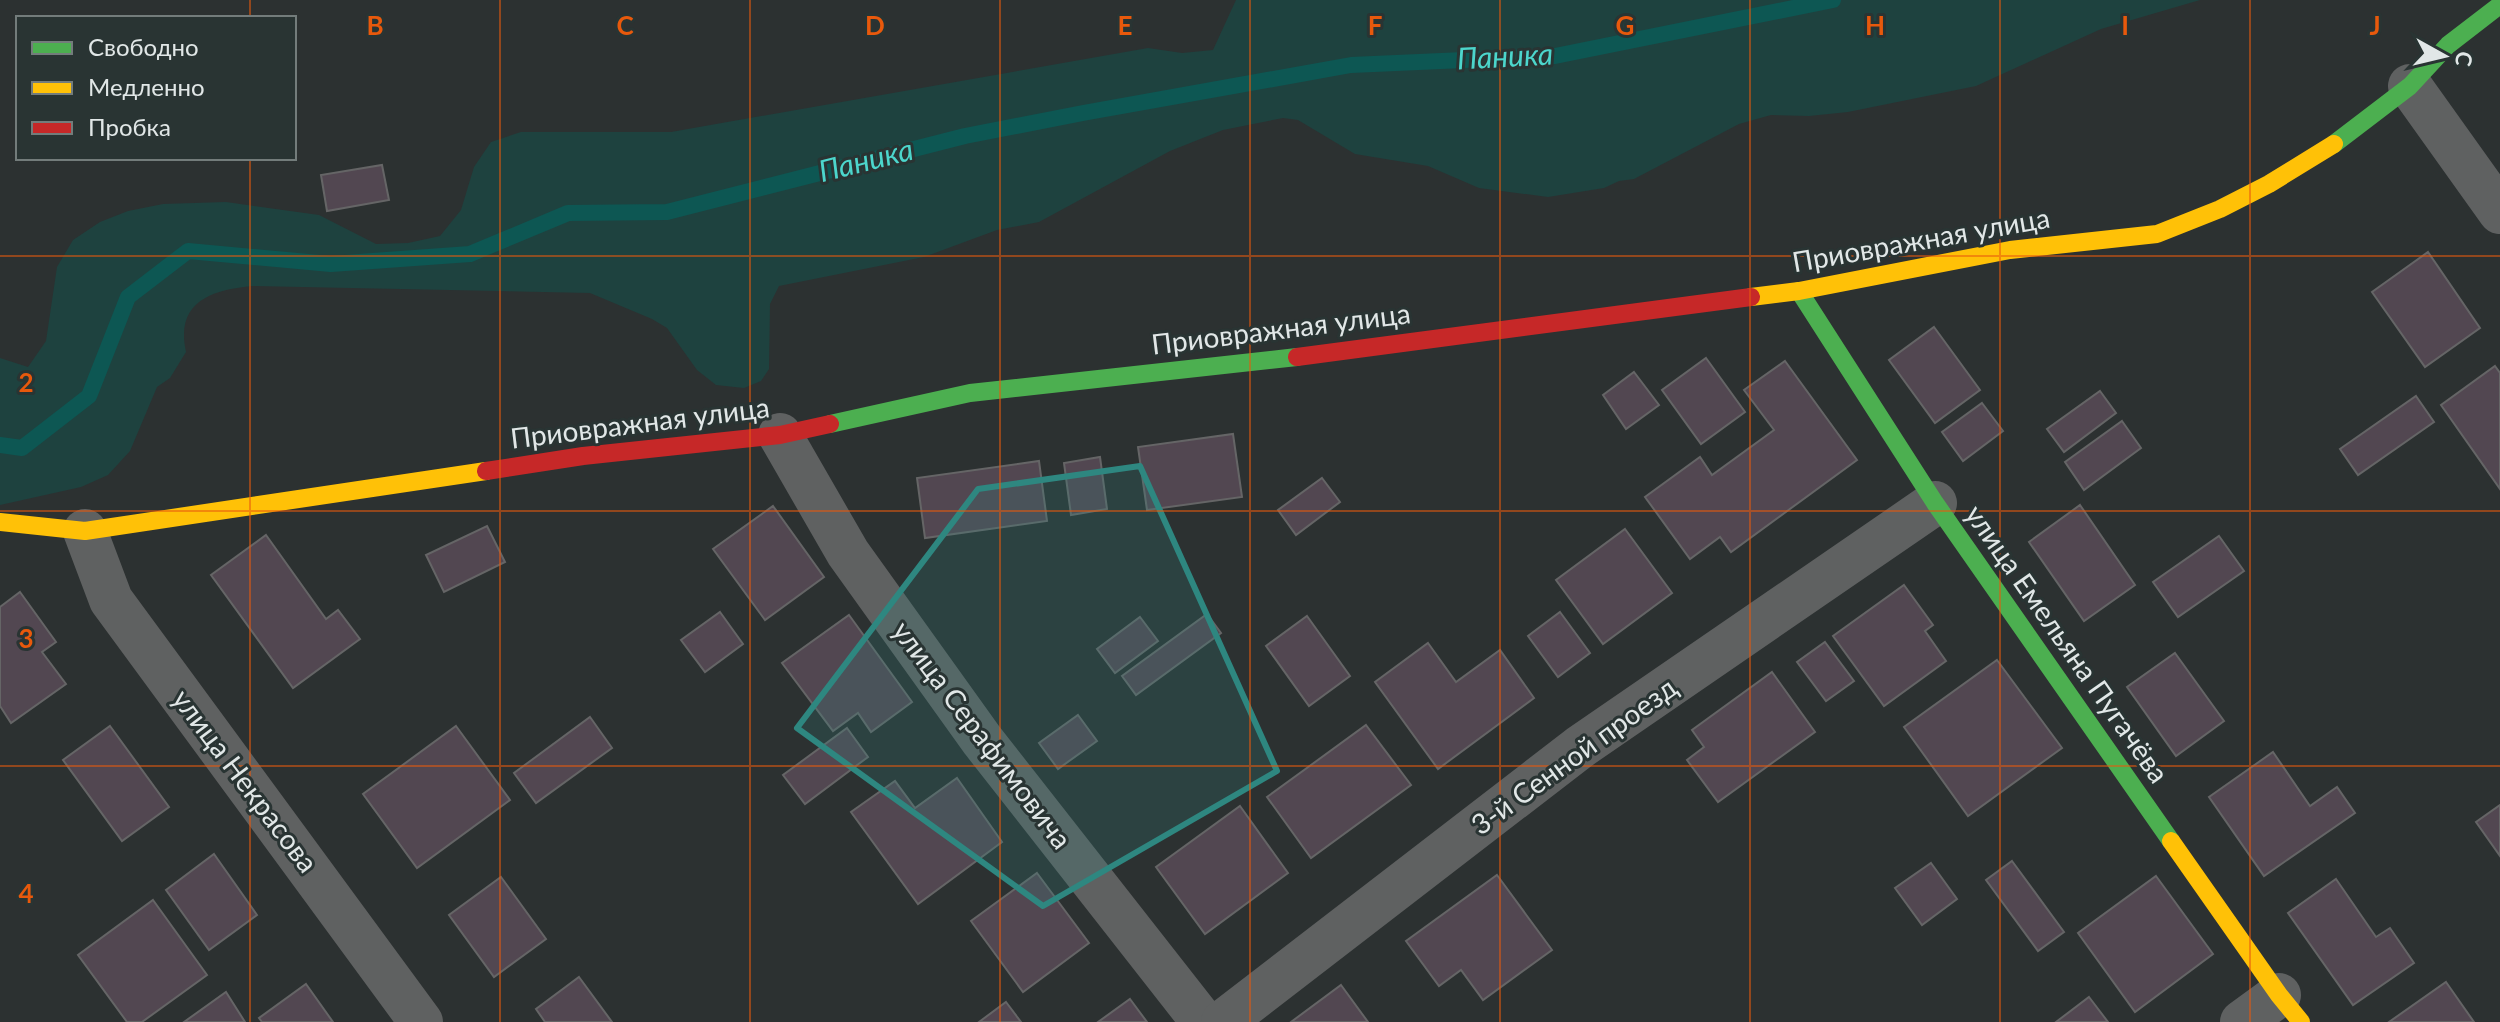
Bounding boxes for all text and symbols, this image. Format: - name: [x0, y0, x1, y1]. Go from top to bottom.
- text: B: [366, 9, 384, 41]
- text: C: [616, 9, 634, 41]
- text: D: [865, 9, 885, 41]
- text: E: [1118, 9, 1132, 41]
- text: F: [1368, 9, 1382, 41]
- text: G: [1616, 9, 1634, 41]
- text: H: [1865, 9, 1885, 41]
- text: I: [2121, 9, 2129, 41]
- text: J: [2369, 9, 2381, 41]
- legend: [16, 16, 296, 160]
- north arrow: [2404, 16, 2484, 96]
- text: Свободно: [88, 32, 199, 61]
- water label: Паника: [1456, 35, 1554, 75]
- text: С: [2450, 50, 2479, 68]
- text: Медленно: [88, 72, 205, 101]
- text: Пробка: [88, 112, 171, 141]
- water label: Паника: [814, 130, 917, 188]
- street label: Приовражная улица: [1789, 200, 2052, 278]
- street label: Приовражная улица: [1149, 295, 1412, 361]
- text: 2: [18, 366, 34, 398]
- street label: Приовражная улица: [508, 389, 771, 455]
- street label: улица Емельяна Пугачёва: [1959, 498, 2177, 789]
- street label: улица Серафимовича: [886, 614, 1080, 855]
- text: 3: [18, 622, 34, 654]
- street label: 3-й Сенной проезд: [1464, 669, 1683, 841]
- street label: улица Некрасова: [166, 682, 326, 879]
- text: 4: [18, 877, 34, 909]

